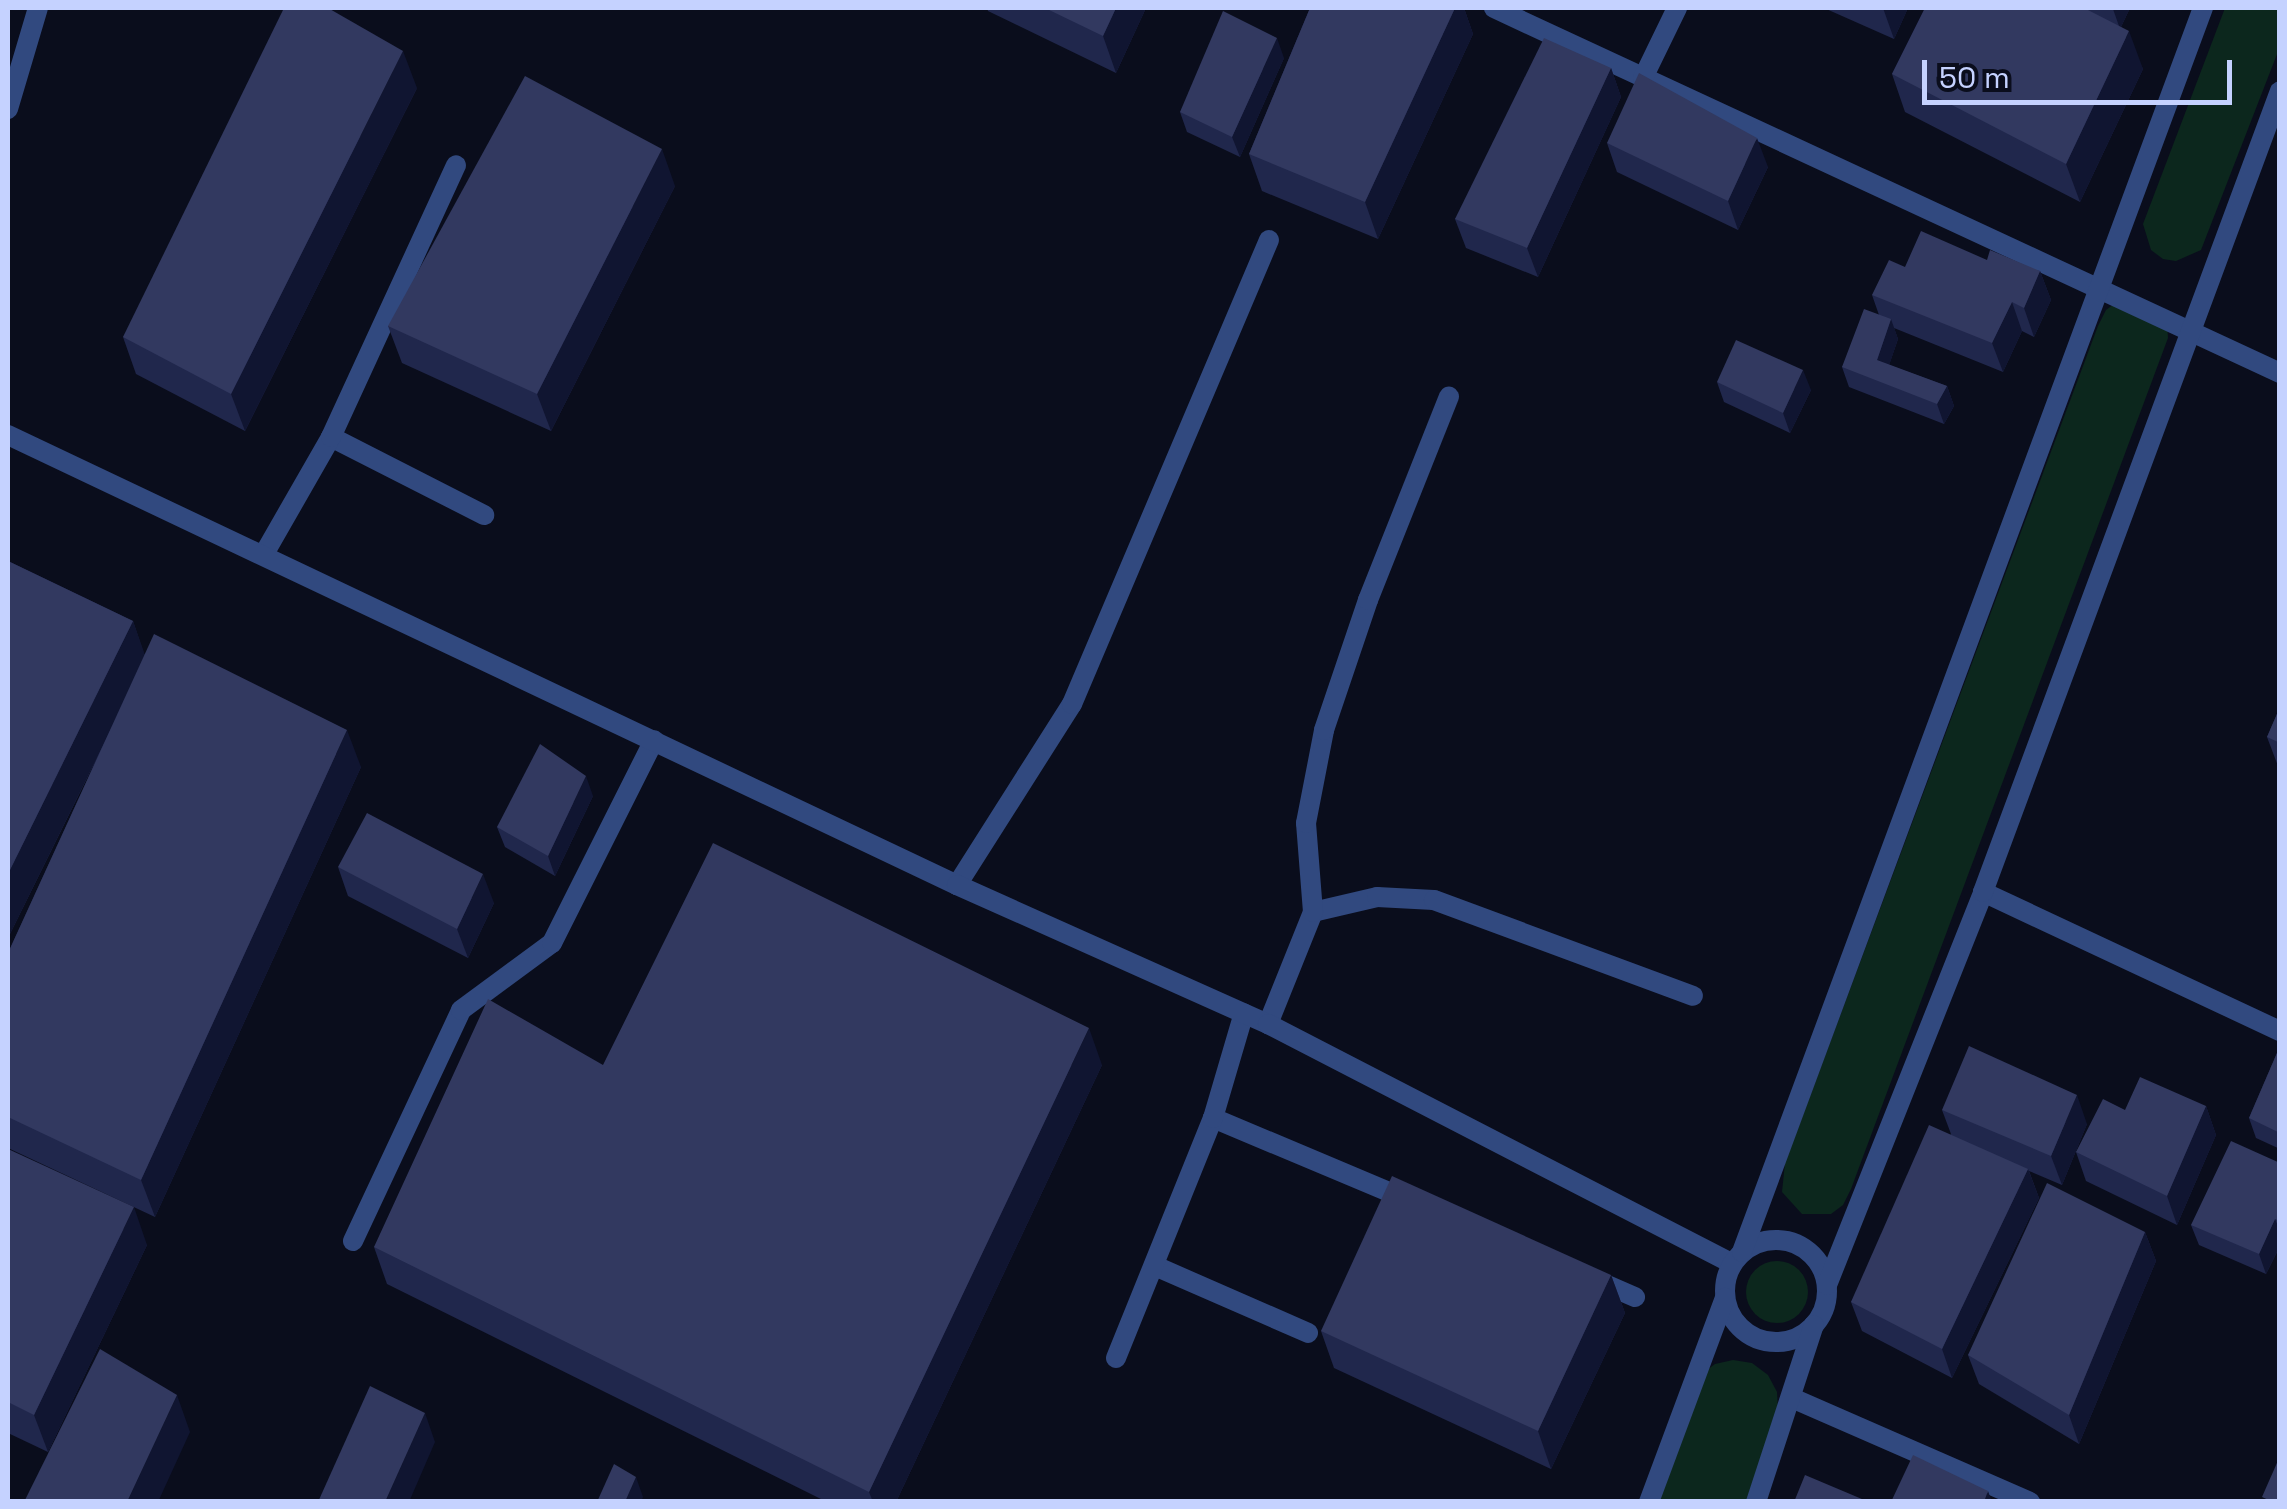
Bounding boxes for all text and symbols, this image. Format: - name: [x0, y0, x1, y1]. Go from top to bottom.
- scale bar: [1927, 40, 2237, 102]
- text: 50 m: [1939, 58, 2010, 97]

